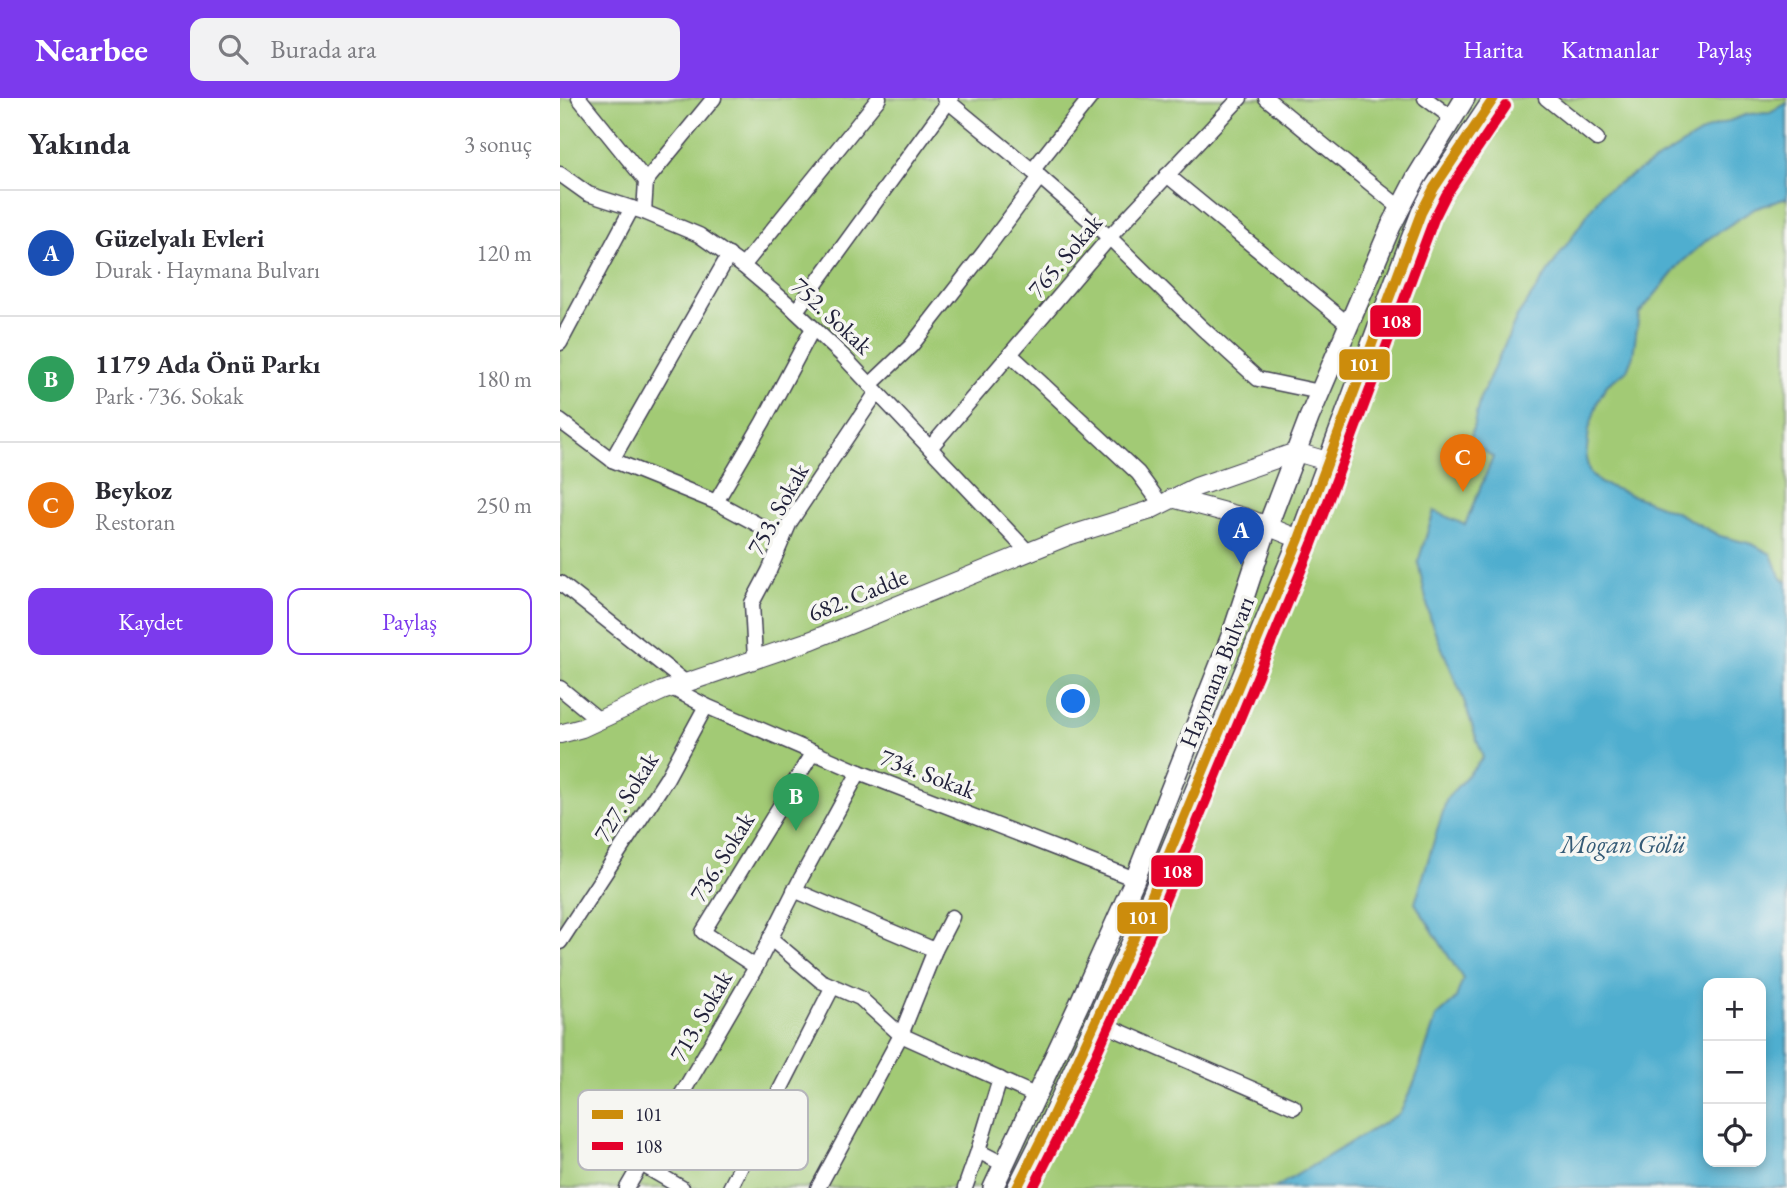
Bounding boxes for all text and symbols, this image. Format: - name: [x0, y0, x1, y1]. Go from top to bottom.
- search box: [190, 18, 680, 81]
- text: Nearbee: [35, 28, 148, 71]
- icon: search: [214, 30, 252, 68]
- text: Burada ara: [270, 32, 376, 66]
- text: Harita: [1463, 34, 1523, 65]
- text: Katmanlar: [1561, 34, 1659, 65]
- text: Paylaş: [1697, 34, 1752, 65]
- text: Yakında: [28, 124, 130, 163]
- text: 3 sonuç: [464, 129, 532, 159]
- street label: 765. Sokak: [1021, 207, 1109, 304]
- text: Güzelyalı Evleri: [95, 221, 264, 255]
- text: A: [43, 238, 59, 268]
- text: 120 m: [476, 238, 532, 268]
- text: Durak · Haymana Bulvarı: [95, 255, 320, 285]
- street label: 752. Sokak: [785, 270, 880, 361]
- line badge: 108: [1369, 304, 1422, 338]
- text: 108: [1381, 309, 1411, 334]
- text: 1179 Ada Önü Parkı: [95, 347, 321, 381]
- line badge: 101: [1338, 348, 1391, 381]
- text: 101: [1349, 352, 1379, 377]
- text: B: [44, 364, 58, 394]
- text: 180 m: [476, 364, 532, 394]
- text: Park · 736. Sokak: [95, 381, 244, 411]
- pin: C: [1440, 434, 1486, 492]
- street label: 753. Sokak: [740, 457, 816, 560]
- text: Beykoz: [95, 473, 172, 507]
- text: C: [43, 490, 59, 520]
- text: 250 m: [476, 490, 532, 520]
- text: Restoran: [95, 507, 175, 537]
- pin: A: [1218, 507, 1264, 565]
- street label: 682. Cadde: [803, 560, 912, 629]
- button: Kaydet: [28, 588, 273, 655]
- button: Paylaş: [287, 588, 532, 655]
- street label: Haymana Bulvarı: [1172, 591, 1261, 752]
- your location: [1056, 684, 1090, 718]
- street label: 734. Sokak: [876, 741, 981, 806]
- street label: 727. Sokak: [586, 746, 666, 847]
- pin: B: [773, 773, 819, 831]
- street label: 736. Sokak: [682, 806, 762, 907]
- water label: Mogan Gölü: [1559, 827, 1685, 861]
- line badge: 108: [1150, 854, 1204, 888]
- text: 108: [1162, 859, 1192, 884]
- line badge: 101: [1116, 901, 1169, 935]
- text: 101: [1128, 905, 1158, 930]
- street label: 713. Sokak: [662, 964, 739, 1067]
- map controls: [1703, 978, 1766, 1167]
- button: +: [1703, 978, 1766, 1041]
- button: −: [1703, 1041, 1766, 1104]
- legend: [578, 1090, 808, 1170]
- text: 101: [635, 1102, 662, 1127]
- button: locate: [1703, 1104, 1766, 1167]
- text: 108: [635, 1134, 662, 1159]

